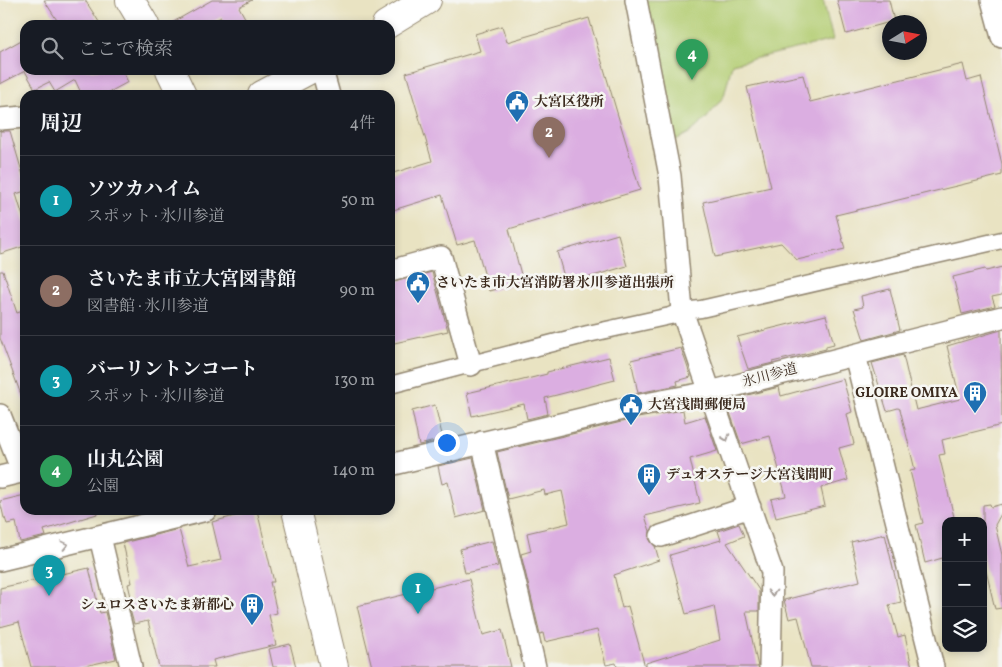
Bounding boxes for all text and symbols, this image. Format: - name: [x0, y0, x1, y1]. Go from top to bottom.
- north arrow: [882, 15, 927, 60]
- search box: [20, 20, 395, 75]
- icon: search: [38, 34, 66, 62]
- text: ここで検索: [78, 37, 173, 63]
- pin: 4: [676, 39, 708, 80]
- public building icon: 大宮区役所: [504, 89, 530, 123]
- place label: 大宮区役所: [534, 93, 604, 112]
- text: 周辺: [40, 110, 82, 139]
- text: 4件: [349, 113, 375, 135]
- pin: 2: [533, 117, 565, 158]
- text: ソツカハイム: [87, 177, 201, 203]
- text: 1: [53, 190, 59, 212]
- text: 50 m: [341, 190, 375, 212]
- text: スポット · 氷川参道: [87, 206, 225, 228]
- text: さいたま市立大宮図書館: [87, 267, 296, 293]
- public building icon: さいたま市大宮消防署氷川参道出張所: [405, 270, 431, 304]
- place label: さいたま市大宮消防署氷川参道出張所: [436, 274, 674, 293]
- text: 2: [52, 280, 60, 302]
- text: 90 m: [339, 280, 375, 302]
- text: 図書館 · 氷川参道: [87, 296, 209, 318]
- text: バーリントンコート: [87, 357, 258, 383]
- street label: 氷川参道: [740, 360, 800, 392]
- text: 3: [52, 370, 60, 392]
- text: 130 m: [334, 370, 375, 392]
- building icon: GLOIRE OMIYA: [962, 380, 988, 414]
- place label: GLOIRE OMIYA: [855, 384, 958, 403]
- text: スポット · 氷川参道: [87, 386, 225, 408]
- public building icon: 大宮浅間郵便局: [618, 392, 644, 426]
- place label: 大宮浅間郵便局: [648, 396, 746, 415]
- your location: [434, 430, 460, 456]
- one-way arrow: [720, 433, 730, 442]
- text: 山丸公園: [87, 447, 163, 473]
- text: 4: [51, 460, 61, 482]
- text: 140 m: [333, 460, 375, 482]
- building icon: デュオステージ大宮浅間町: [636, 462, 662, 496]
- place label: デュオステージ大宮浅間町: [666, 466, 834, 485]
- text: 公園: [87, 476, 119, 498]
- map controls: [942, 517, 987, 652]
- button: +: [942, 517, 987, 562]
- one-way arrow: [60, 540, 69, 551]
- pin: 3: [33, 555, 65, 596]
- button: −: [942, 562, 987, 607]
- pin: 1: [402, 573, 434, 614]
- one-way arrow: [767, 589, 777, 597]
- building icon: シュロスさいたま新都心: [239, 592, 265, 626]
- place label: シュロスさいたま新都心: [80, 596, 234, 615]
- button: layers: [942, 607, 987, 652]

